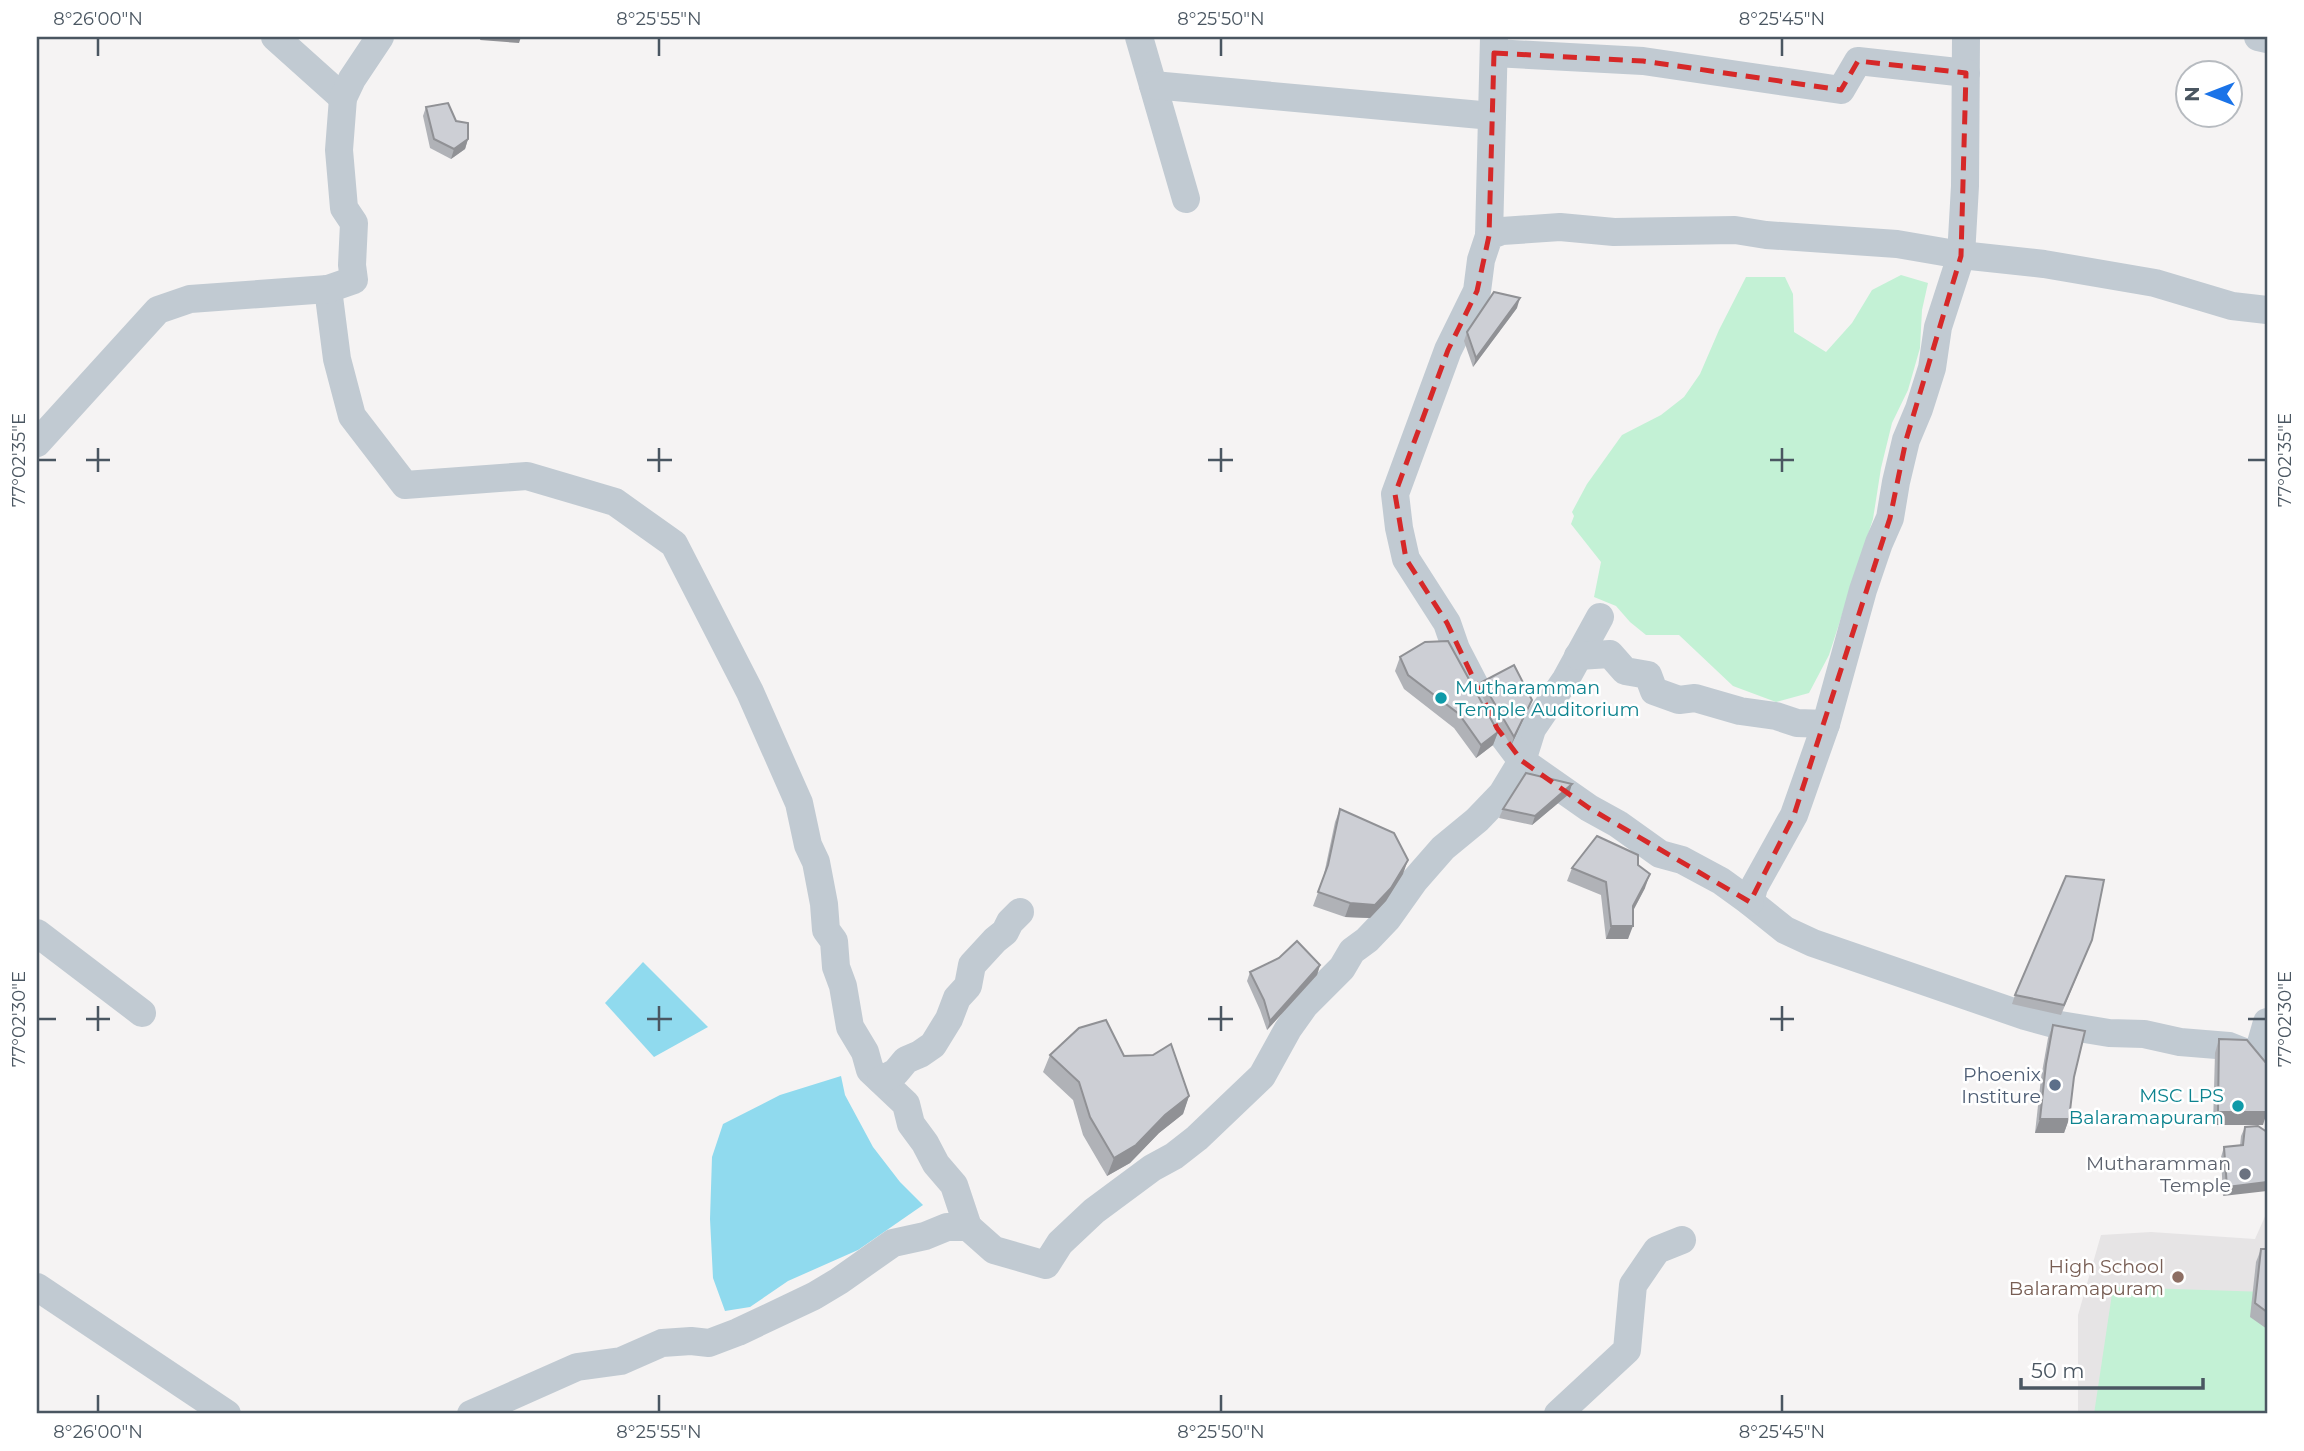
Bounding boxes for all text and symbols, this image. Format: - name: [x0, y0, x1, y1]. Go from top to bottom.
- text: 8°26'00"N: [53, 8, 143, 30]
- text: 8°25'55"N: [616, 8, 702, 30]
- text: 8°25'50"N: [1177, 8, 1265, 30]
- text: 8°25'45"N: [1739, 8, 1825, 30]
- north arrow: [2174, 60, 2244, 130]
- text: N: [2181, 86, 2204, 102]
- text: 77°02'35"E: [8, 413, 30, 507]
- text: 77°02'35"E: [2274, 413, 2296, 507]
- place label: Mutharamman Temple Auditorium: [1455, 676, 1640, 721]
- marker: Mutharamman Temple Auditorium: [1433, 690, 1449, 706]
- text: 77°02'30"E: [8, 971, 30, 1067]
- text: 77°02'30"E: [2274, 971, 2296, 1067]
- place label: Phoenix Institure: [1961, 1063, 2041, 1108]
- marker: Phoenix Institure: [2047, 1077, 2063, 1093]
- place label: MSC LPS Balaramapuram: [2069, 1084, 2224, 1129]
- marker: MSC LPS Balaramapuram: [2230, 1098, 2246, 1114]
- place label: Mutharamman Temple: [2086, 1152, 2231, 1197]
- marker: Mutharamman Temple: [2237, 1166, 2253, 1182]
- place label: High School Balaramapuram: [2009, 1255, 2164, 1300]
- marker: High School Balaramapuram: [2170, 1269, 2186, 1285]
- scale bar: [2021, 1346, 2202, 1390]
- text: 50 m: [2031, 1358, 2085, 1383]
- text: 8°26'00"N: [53, 1421, 143, 1443]
- text: 8°25'55"N: [616, 1421, 702, 1443]
- text: 8°25'50"N: [1177, 1421, 1265, 1443]
- text: 8°25'45"N: [1739, 1421, 1825, 1443]

